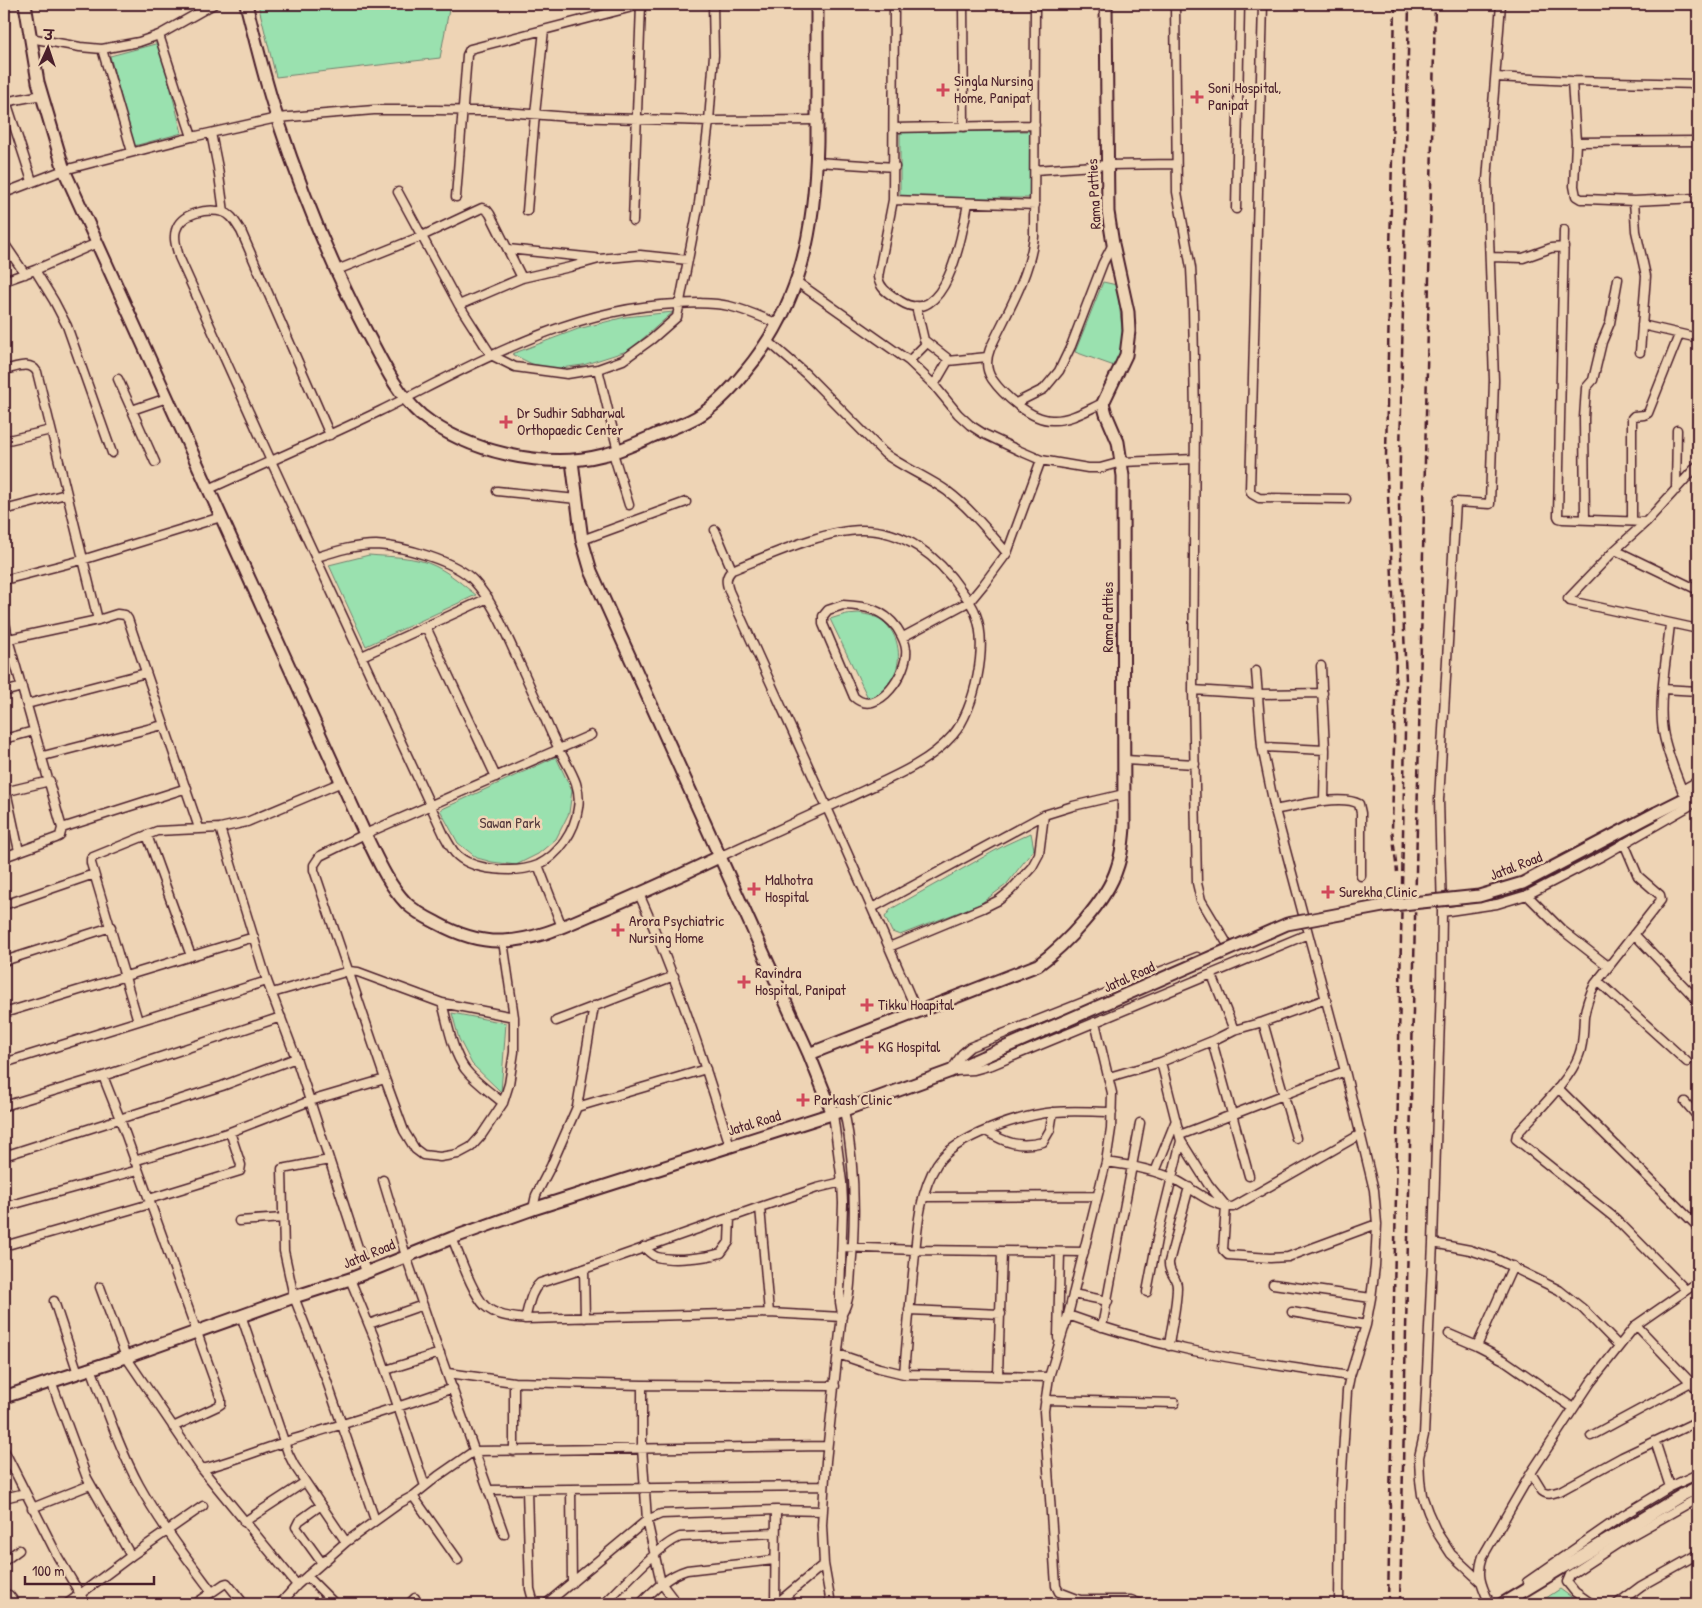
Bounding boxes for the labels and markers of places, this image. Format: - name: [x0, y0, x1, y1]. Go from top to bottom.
- place label: Singla Nursing Home, Panipat: [954, 70, 1034, 108]
- place label: Soni Hospital, Panipat: [1208, 77, 1281, 115]
- marker: Singla Nursing Home, Panipat: [936, 83, 950, 97]
- marker: Soni Hospital, Panipat: [1190, 90, 1204, 104]
- place label: Dr Sudhir Sabharwal Orthopaedic Center: [517, 402, 625, 440]
- marker: Dr Sudhir Sabharwal Orthopaedic Center: [499, 415, 513, 429]
- place label: Malhotra Hospital: [765, 869, 813, 907]
- place label: Surekha Clinic: [1339, 881, 1417, 902]
- marker: Malhotra Hospital: [747, 882, 761, 896]
- marker: Surekha Clinic: [1321, 885, 1335, 899]
- place label: Arora Psychiatric Nursing Home: [629, 910, 724, 948]
- marker: Arora Psychiatric Nursing Home: [611, 923, 625, 937]
- place label: Ravindra Hospital, Panipat: [755, 962, 847, 1000]
- marker: Ravindra Hospital, Panipat: [737, 975, 751, 989]
- place label: Tikku Hoapital: [878, 994, 954, 1015]
- marker: Tikku Hoapital: [860, 998, 874, 1012]
- place label: KG Hospital: [878, 1036, 940, 1057]
- marker: KG Hospital: [860, 1040, 874, 1054]
- place label: Parkash Clinic: [814, 1089, 892, 1110]
- marker: Parkash Clinic: [796, 1093, 810, 1107]

